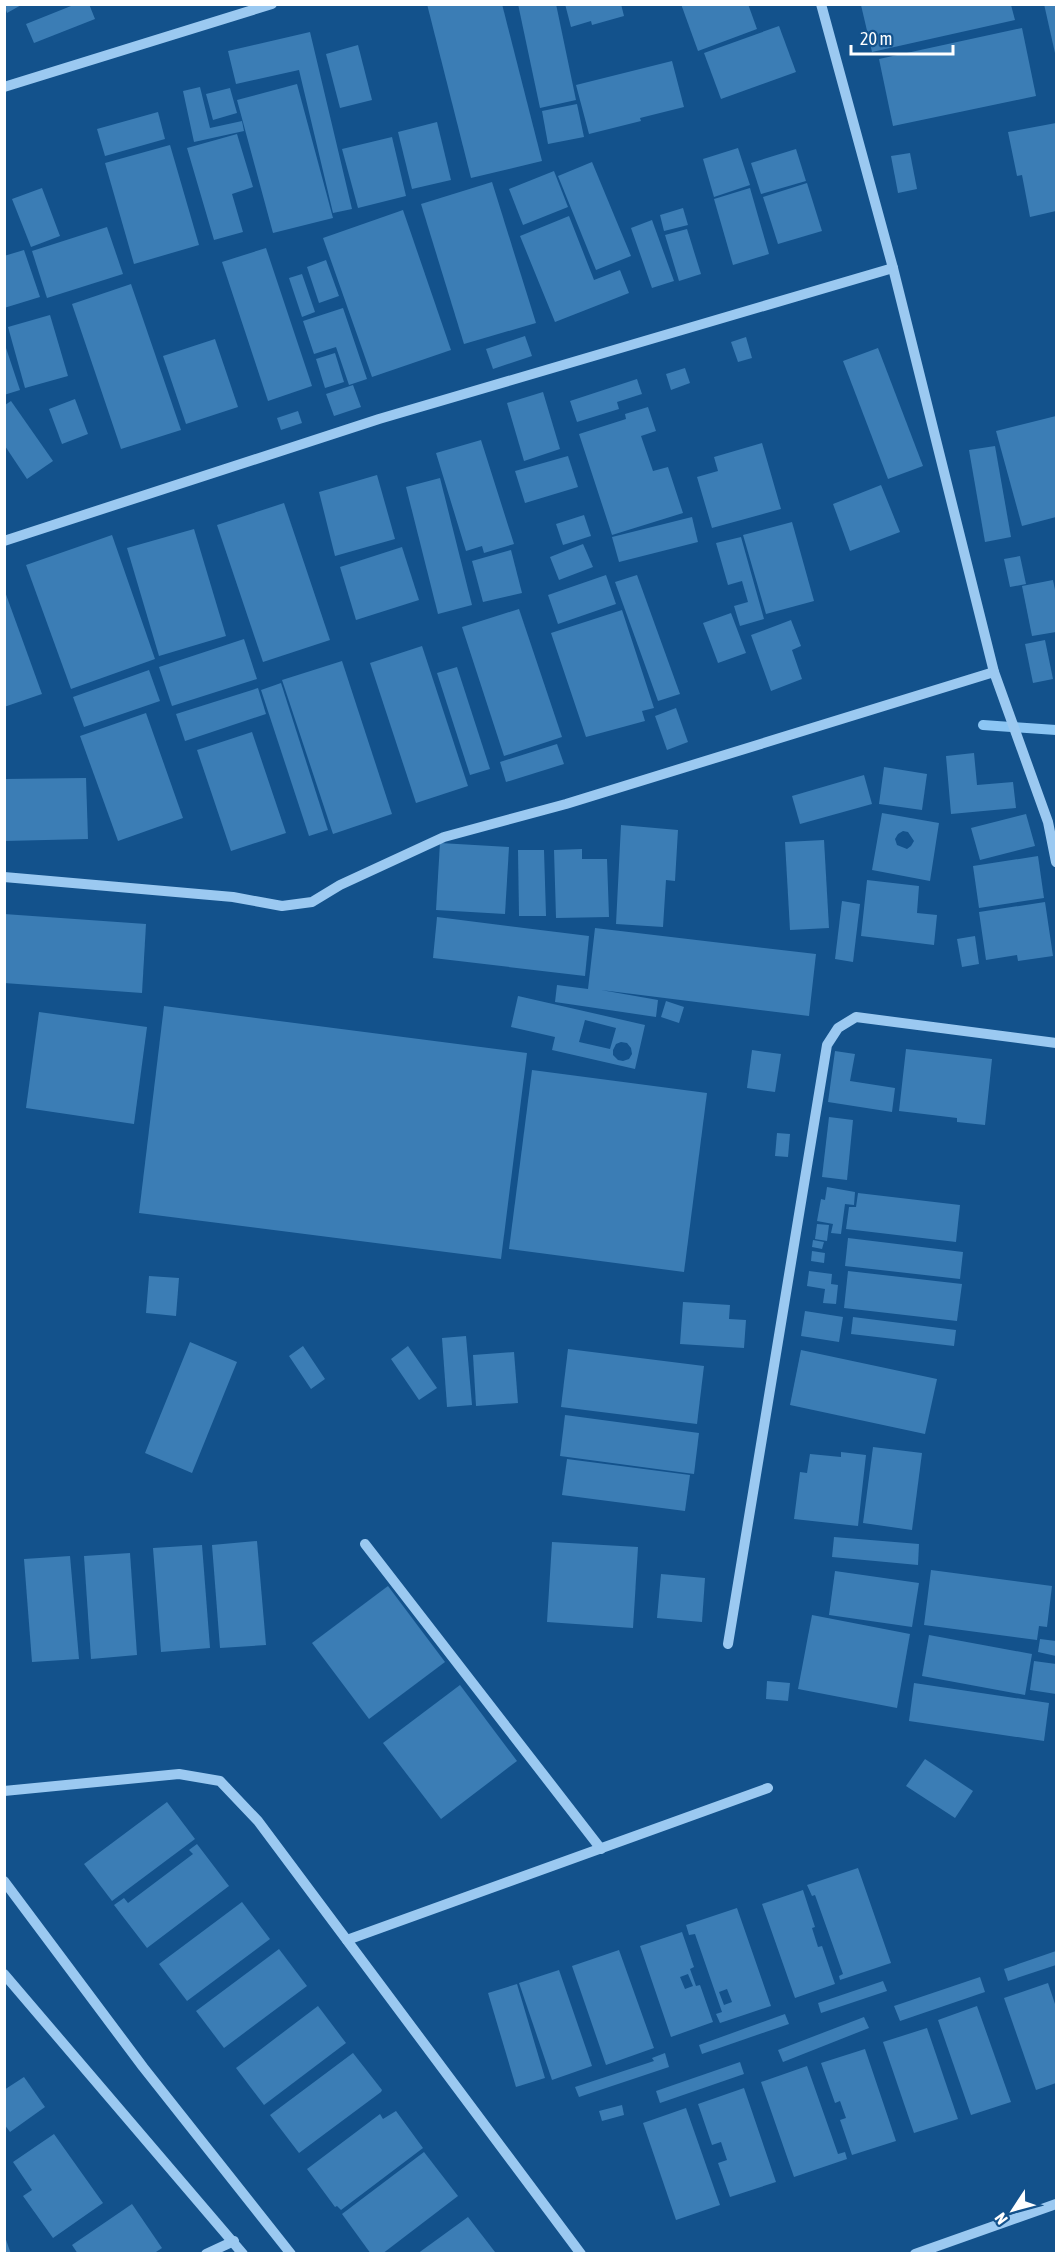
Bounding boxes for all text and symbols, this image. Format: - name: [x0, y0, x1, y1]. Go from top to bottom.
- scale bar: [851, 18, 953, 56]
- text: 20 m: [860, 28, 892, 49]
- north arrow: [983, 2180, 1043, 2240]
- text: N: [991, 2210, 1011, 2228]

